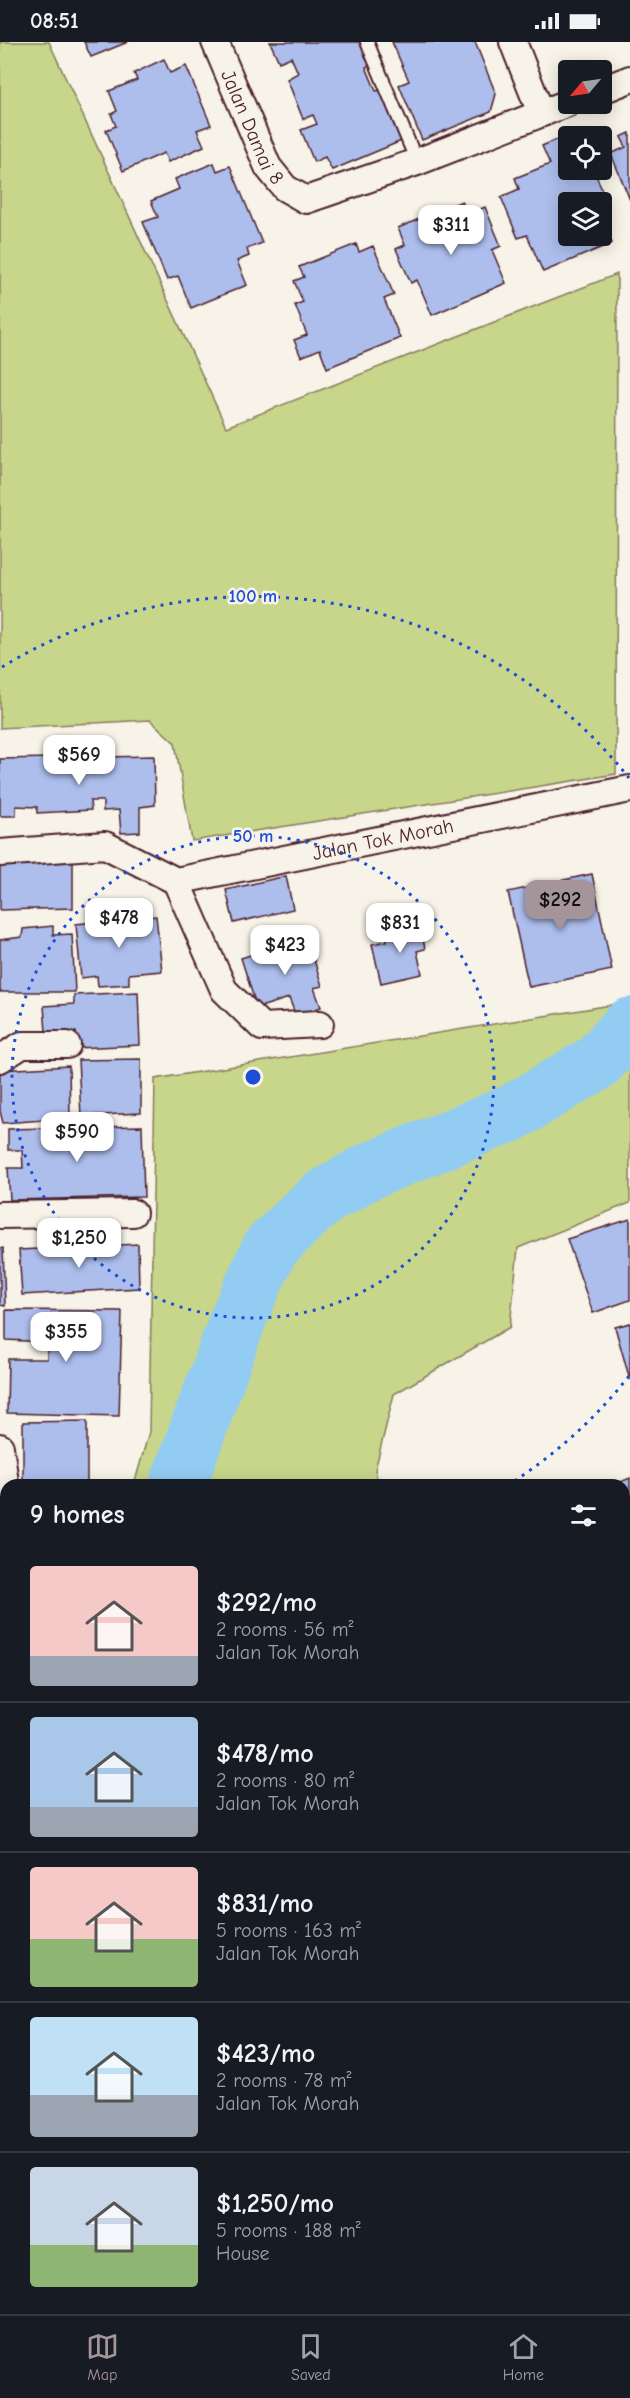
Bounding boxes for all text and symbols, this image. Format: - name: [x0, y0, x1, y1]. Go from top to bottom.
- text: 08:51: [30, 8, 79, 34]
- north arrow: [558, 60, 612, 114]
- map controls: [558, 60, 612, 246]
- street label: Jalan Damai 8: [217, 66, 289, 189]
- button: locate: [558, 126, 612, 180]
- button: layers: [558, 192, 612, 246]
- pin: $311: [415, 205, 487, 256]
- text: $311: [432, 213, 470, 236]
- text: 100 m: [229, 586, 277, 607]
- pin: $569: [43, 735, 115, 786]
- text: $569: [57, 743, 101, 766]
- street label: Jalan Tok Morah: [310, 814, 455, 865]
- text: 50 m: [233, 826, 273, 847]
- pin: $292: [524, 880, 596, 931]
- text: $292: [539, 888, 581, 911]
- pin: $478: [83, 898, 155, 949]
- pin: $831: [364, 903, 436, 954]
- text: $478: [99, 906, 139, 929]
- text: $831: [380, 911, 420, 934]
- pin: $423: [249, 925, 321, 976]
- text: $423: [264, 933, 306, 956]
- centre of rings: [243, 1067, 263, 1087]
- pin: $590: [41, 1112, 113, 1163]
- text: $590: [55, 1120, 99, 1143]
- pin: $1,250: [30, 1218, 128, 1269]
- text: $1,250: [51, 1226, 107, 1249]
- pin: $355: [30, 1312, 102, 1363]
- text: $355: [44, 1320, 88, 1343]
- icon: filters: [567, 1499, 600, 1532]
- text: 9 homes: [30, 1500, 125, 1530]
- text: $292/mo: [216, 1588, 317, 1618]
- icon: home: [78, 1590, 150, 1662]
- text: 2 rooms · 56 m²: [216, 1618, 354, 1641]
- text: Jalan Tok Morah: [216, 1641, 359, 1664]
- text: $478/mo: [216, 1739, 314, 1769]
- icon: home: [78, 1741, 150, 1813]
- text: 2 rooms · 80 m²: [216, 1769, 354, 1792]
- text: Jalan Tok Morah: [216, 1792, 359, 1815]
- text: $831/mo: [216, 1889, 314, 1919]
- icon: home: [78, 1891, 150, 1963]
- text: 5 rooms · 163 m²: [216, 1919, 361, 1942]
- text: Jalan Tok Morah: [216, 1942, 359, 1965]
- text: $423/mo: [216, 2039, 315, 2069]
- icon: home: [78, 2041, 150, 2113]
- text: 2 rooms · 78 m²: [216, 2069, 352, 2092]
- text: Jalan Tok Morah: [216, 2092, 359, 2115]
- text: $1,250/mo: [216, 2189, 334, 2219]
- icon: home: [78, 2191, 150, 2263]
- text: 5 rooms · 188 m²: [216, 2219, 361, 2242]
- text: House: [216, 2242, 270, 2265]
- tab: Map: [86, 2330, 119, 2384]
- tab: Saved: [291, 2330, 331, 2384]
- tab: Home: [503, 2330, 544, 2384]

